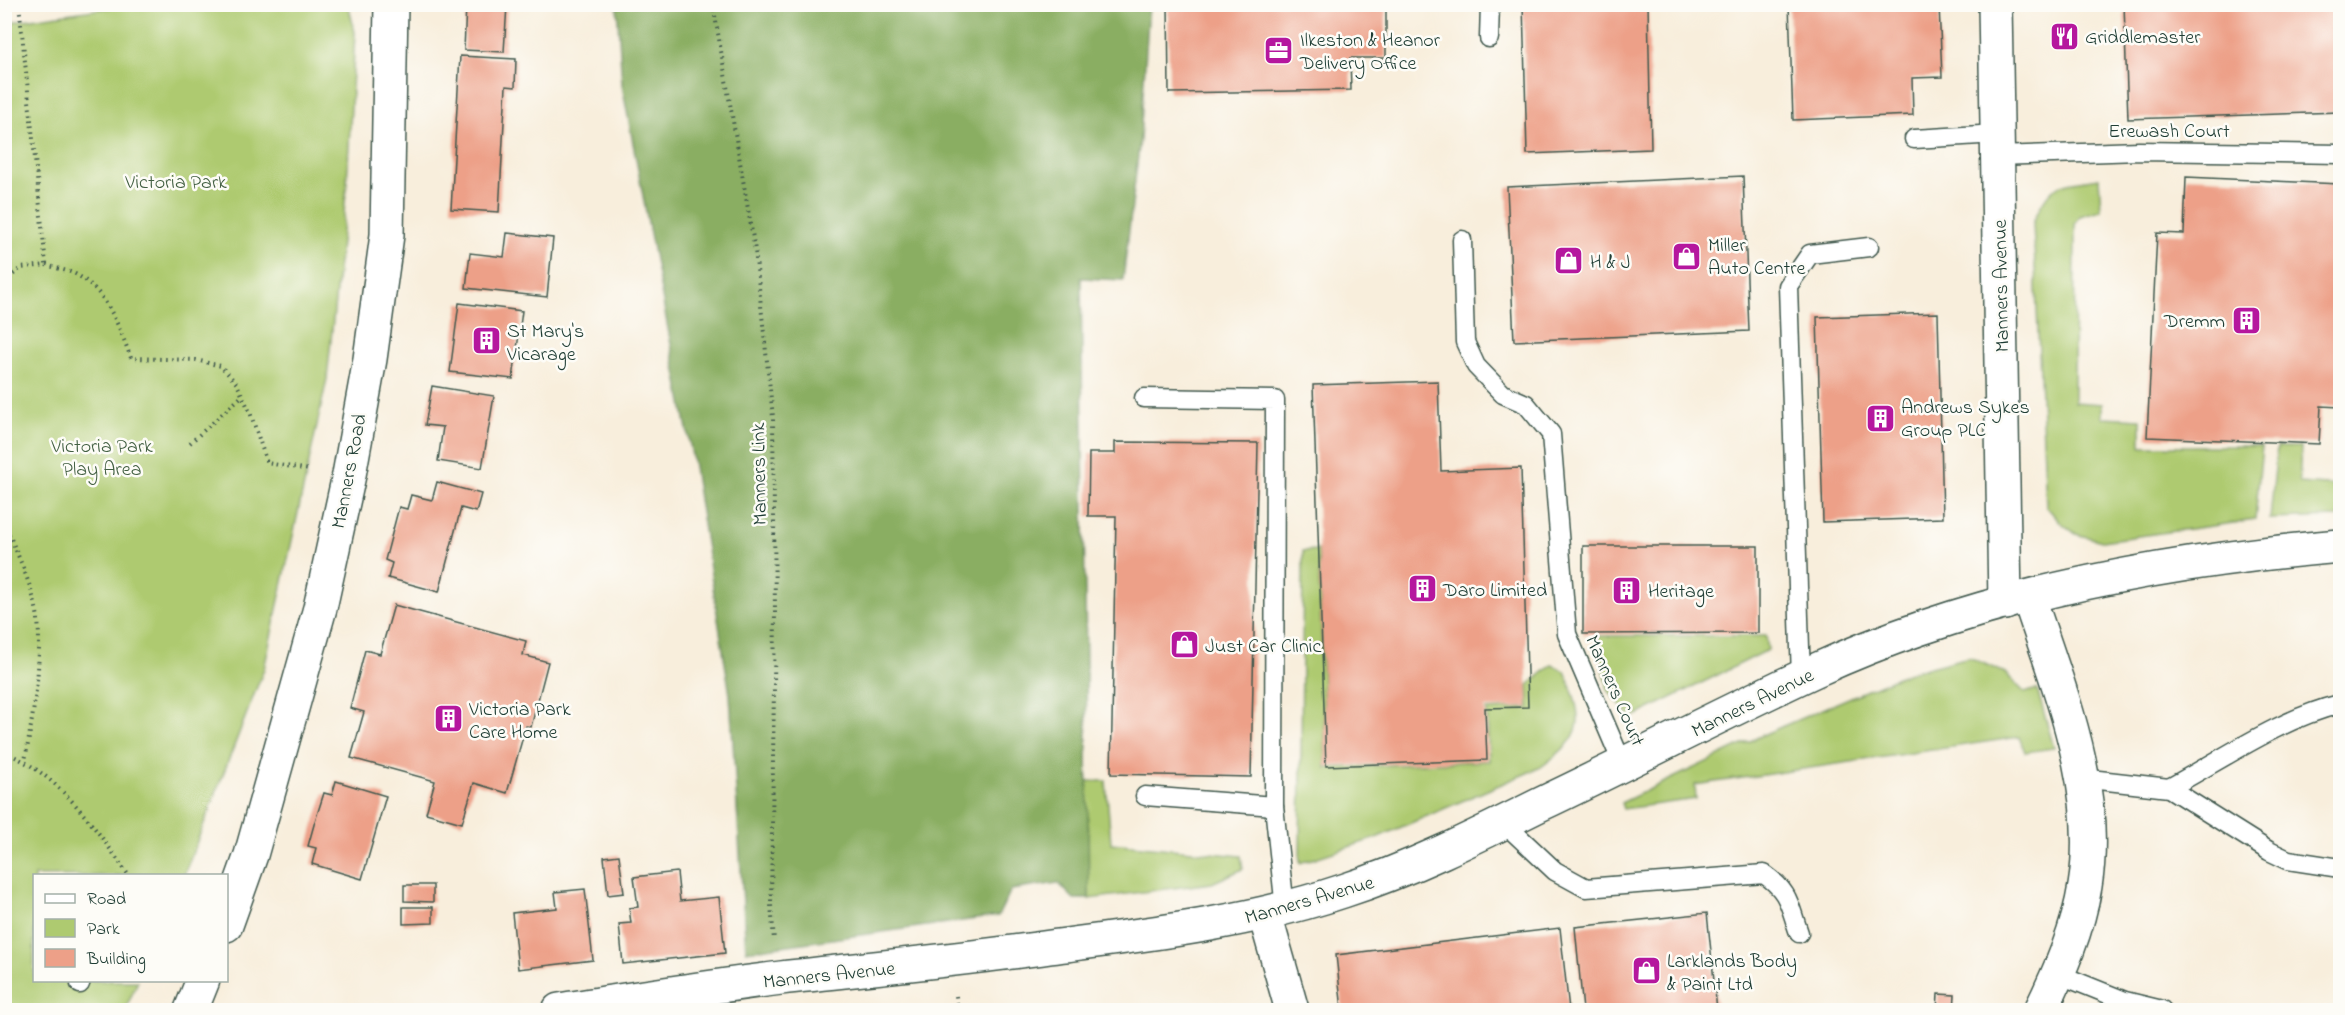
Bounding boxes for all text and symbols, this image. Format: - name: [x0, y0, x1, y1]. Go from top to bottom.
- restaurant icon: Griddlemaster: [2048, 20, 2080, 52]
- place label: Griddlemaster: [2085, 24, 2201, 53]
- place label: Ilkeston & Heanor Delivery Office: [1299, 27, 1441, 79]
- office icon: Ilkeston & Heanor Delivery Office: [1263, 34, 1295, 66]
- street label: Erewash Court: [2108, 118, 2230, 147]
- park label: Victoria Park: [124, 169, 227, 198]
- street label: Manners Avenue: [1987, 219, 2018, 353]
- place label: Miller Auto Centre: [1708, 232, 1806, 284]
- shop icon: Miller Auto Centre: [1671, 240, 1703, 272]
- shop icon: H & J: [1553, 245, 1585, 277]
- place label: H & J: [1590, 249, 1631, 278]
- building icon: Dremm: [2230, 304, 2262, 336]
- place label: Dremm: [2163, 308, 2225, 337]
- place label: St Mary's Vicarage: [506, 318, 584, 371]
- building icon: St Mary's Vicarage: [470, 325, 502, 357]
- place label: Andrews Sykes Group PLC: [1901, 394, 2030, 446]
- building icon: Andrews Sykes Group PLC: [1864, 402, 1896, 434]
- street label: Manners Road: [325, 412, 376, 531]
- street label: Manners Link: [745, 422, 776, 526]
- park label: Victoria Park Play Area: [50, 433, 153, 485]
- building icon: Daro Limited: [1406, 573, 1438, 605]
- building icon: Heritage: [1611, 574, 1643, 606]
- place label: Daro Limited: [1442, 577, 1547, 606]
- place label: Heritage: [1648, 578, 1714, 608]
- shop icon: Just Car Clinic: [1168, 629, 1200, 661]
- street label: Manners Court: [1576, 631, 1651, 751]
- place label: Just Car Clinic: [1205, 633, 1321, 662]
- street label: Manners Avenue: [1687, 662, 1819, 746]
- place label: Victoria Park Care Home: [468, 696, 571, 748]
- building icon: Victoria Park Care Home: [432, 703, 464, 735]
- street label: Manners Avenue: [1242, 869, 1378, 934]
- legend: [33, 874, 228, 982]
- text: Road: [87, 887, 126, 913]
- text: Park: [87, 917, 120, 943]
- text: Building: [86, 947, 146, 974]
- place label: Larklands Body & Paint Ltd: [1667, 948, 1797, 1000]
- street label: Manners Avenue: [762, 955, 897, 998]
- shop icon: Larklands Body & Paint Ltd: [1630, 955, 1662, 987]

